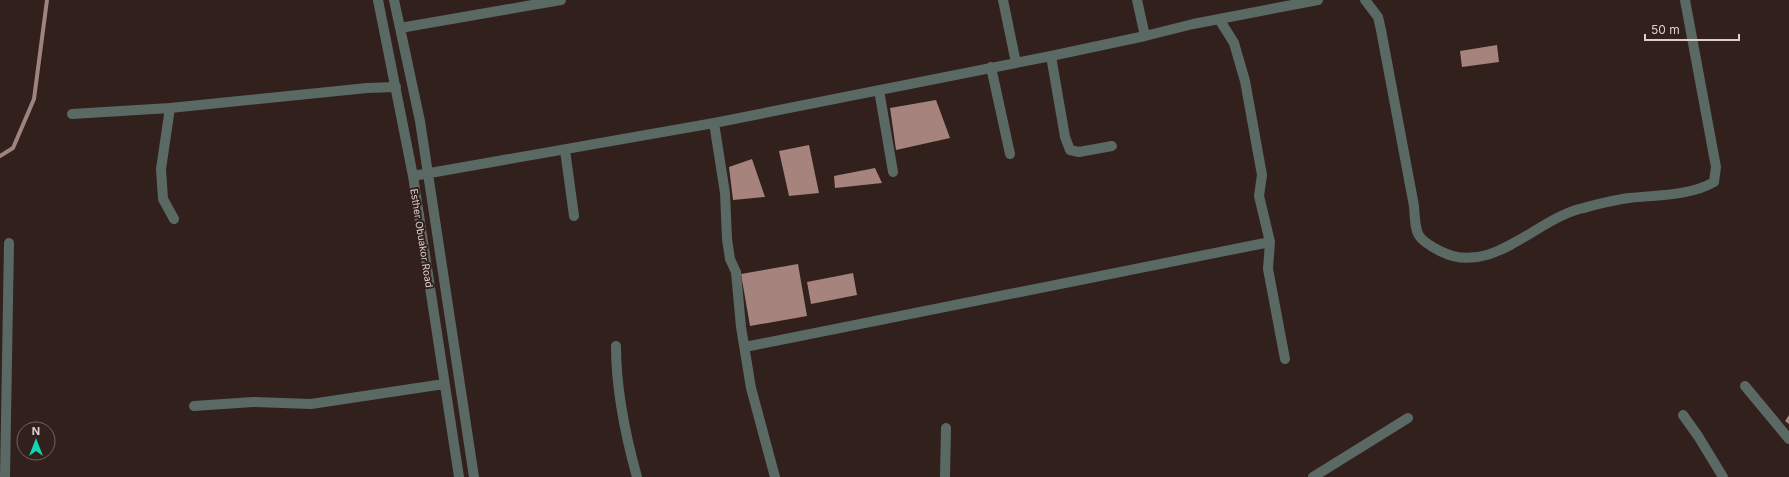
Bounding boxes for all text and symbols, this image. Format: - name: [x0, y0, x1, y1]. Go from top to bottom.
- scale bar: [1645, 16, 1739, 42]
- text: 50 m: [1651, 22, 1680, 37]
- street label: Esther Obuakor Road: [408, 188, 436, 288]
- north arrow: [16, 421, 56, 461]
- text: N: [32, 424, 40, 438]

